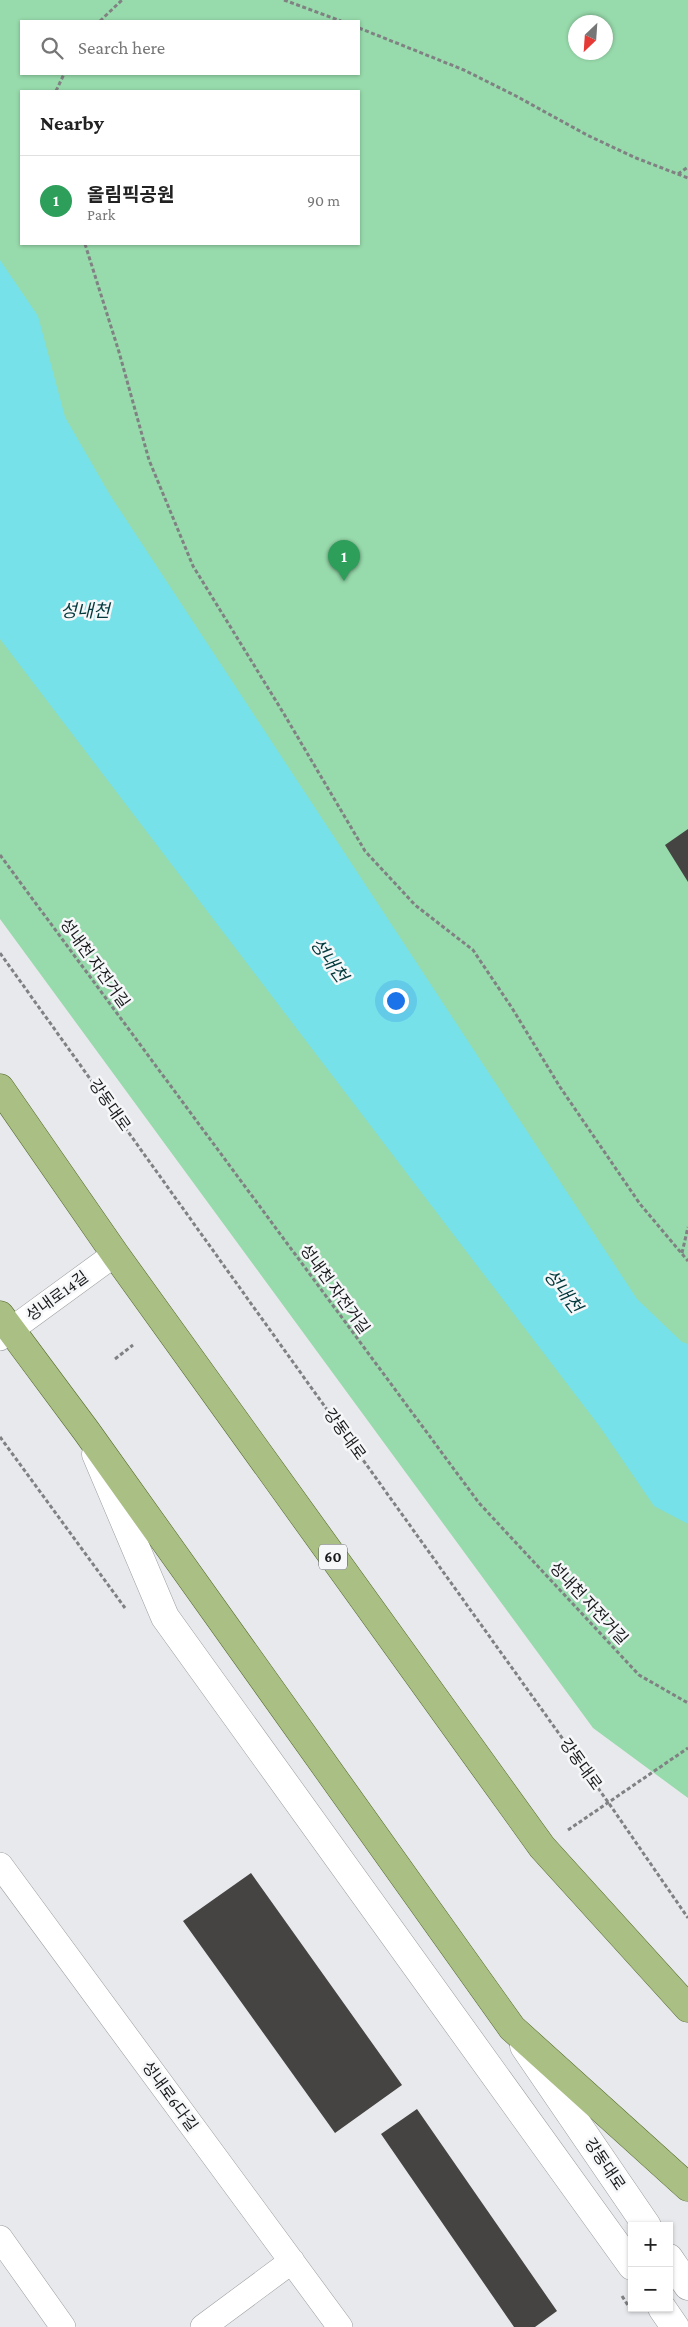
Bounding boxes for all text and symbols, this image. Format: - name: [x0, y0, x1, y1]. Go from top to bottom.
- north arrow: [568, 15, 613, 60]
- search box: [20, 20, 360, 75]
- icon: search: [38, 34, 66, 62]
- text: Search here: [78, 37, 165, 58]
- text: Nearby: [40, 111, 104, 135]
- text: 올림픽공원: [87, 184, 174, 205]
- text: 1: [53, 192, 59, 209]
- text: 90 m: [307, 192, 340, 209]
- text: Park: [87, 206, 115, 223]
- pin: 1: [328, 540, 360, 581]
- water label: 성내천: [60, 601, 112, 621]
- street label: 성내천 자전거길: [57, 915, 133, 1011]
- water label: 성내천: [306, 934, 353, 988]
- your location: [383, 988, 409, 1014]
- street label: 강동대로: [86, 1076, 134, 1134]
- street label: 성내천 자전거길: [297, 1241, 373, 1337]
- water label: 성내천: [540, 1265, 588, 1319]
- street label: 성내로14길: [23, 1268, 91, 1324]
- street label: 강동대로: [321, 1405, 369, 1463]
- road number: 60: [319, 1544, 347, 1570]
- street label: 성내천 자전거길: [547, 1558, 631, 1648]
- street label: 강동대로: [557, 1735, 605, 1793]
- street label: 성내로6다길: [139, 2058, 201, 2134]
- street label: 강동대로: [581, 2135, 629, 2193]
- map controls: [628, 2222, 673, 2312]
- button: +: [628, 2222, 673, 2267]
- button: −: [628, 2267, 673, 2312]

